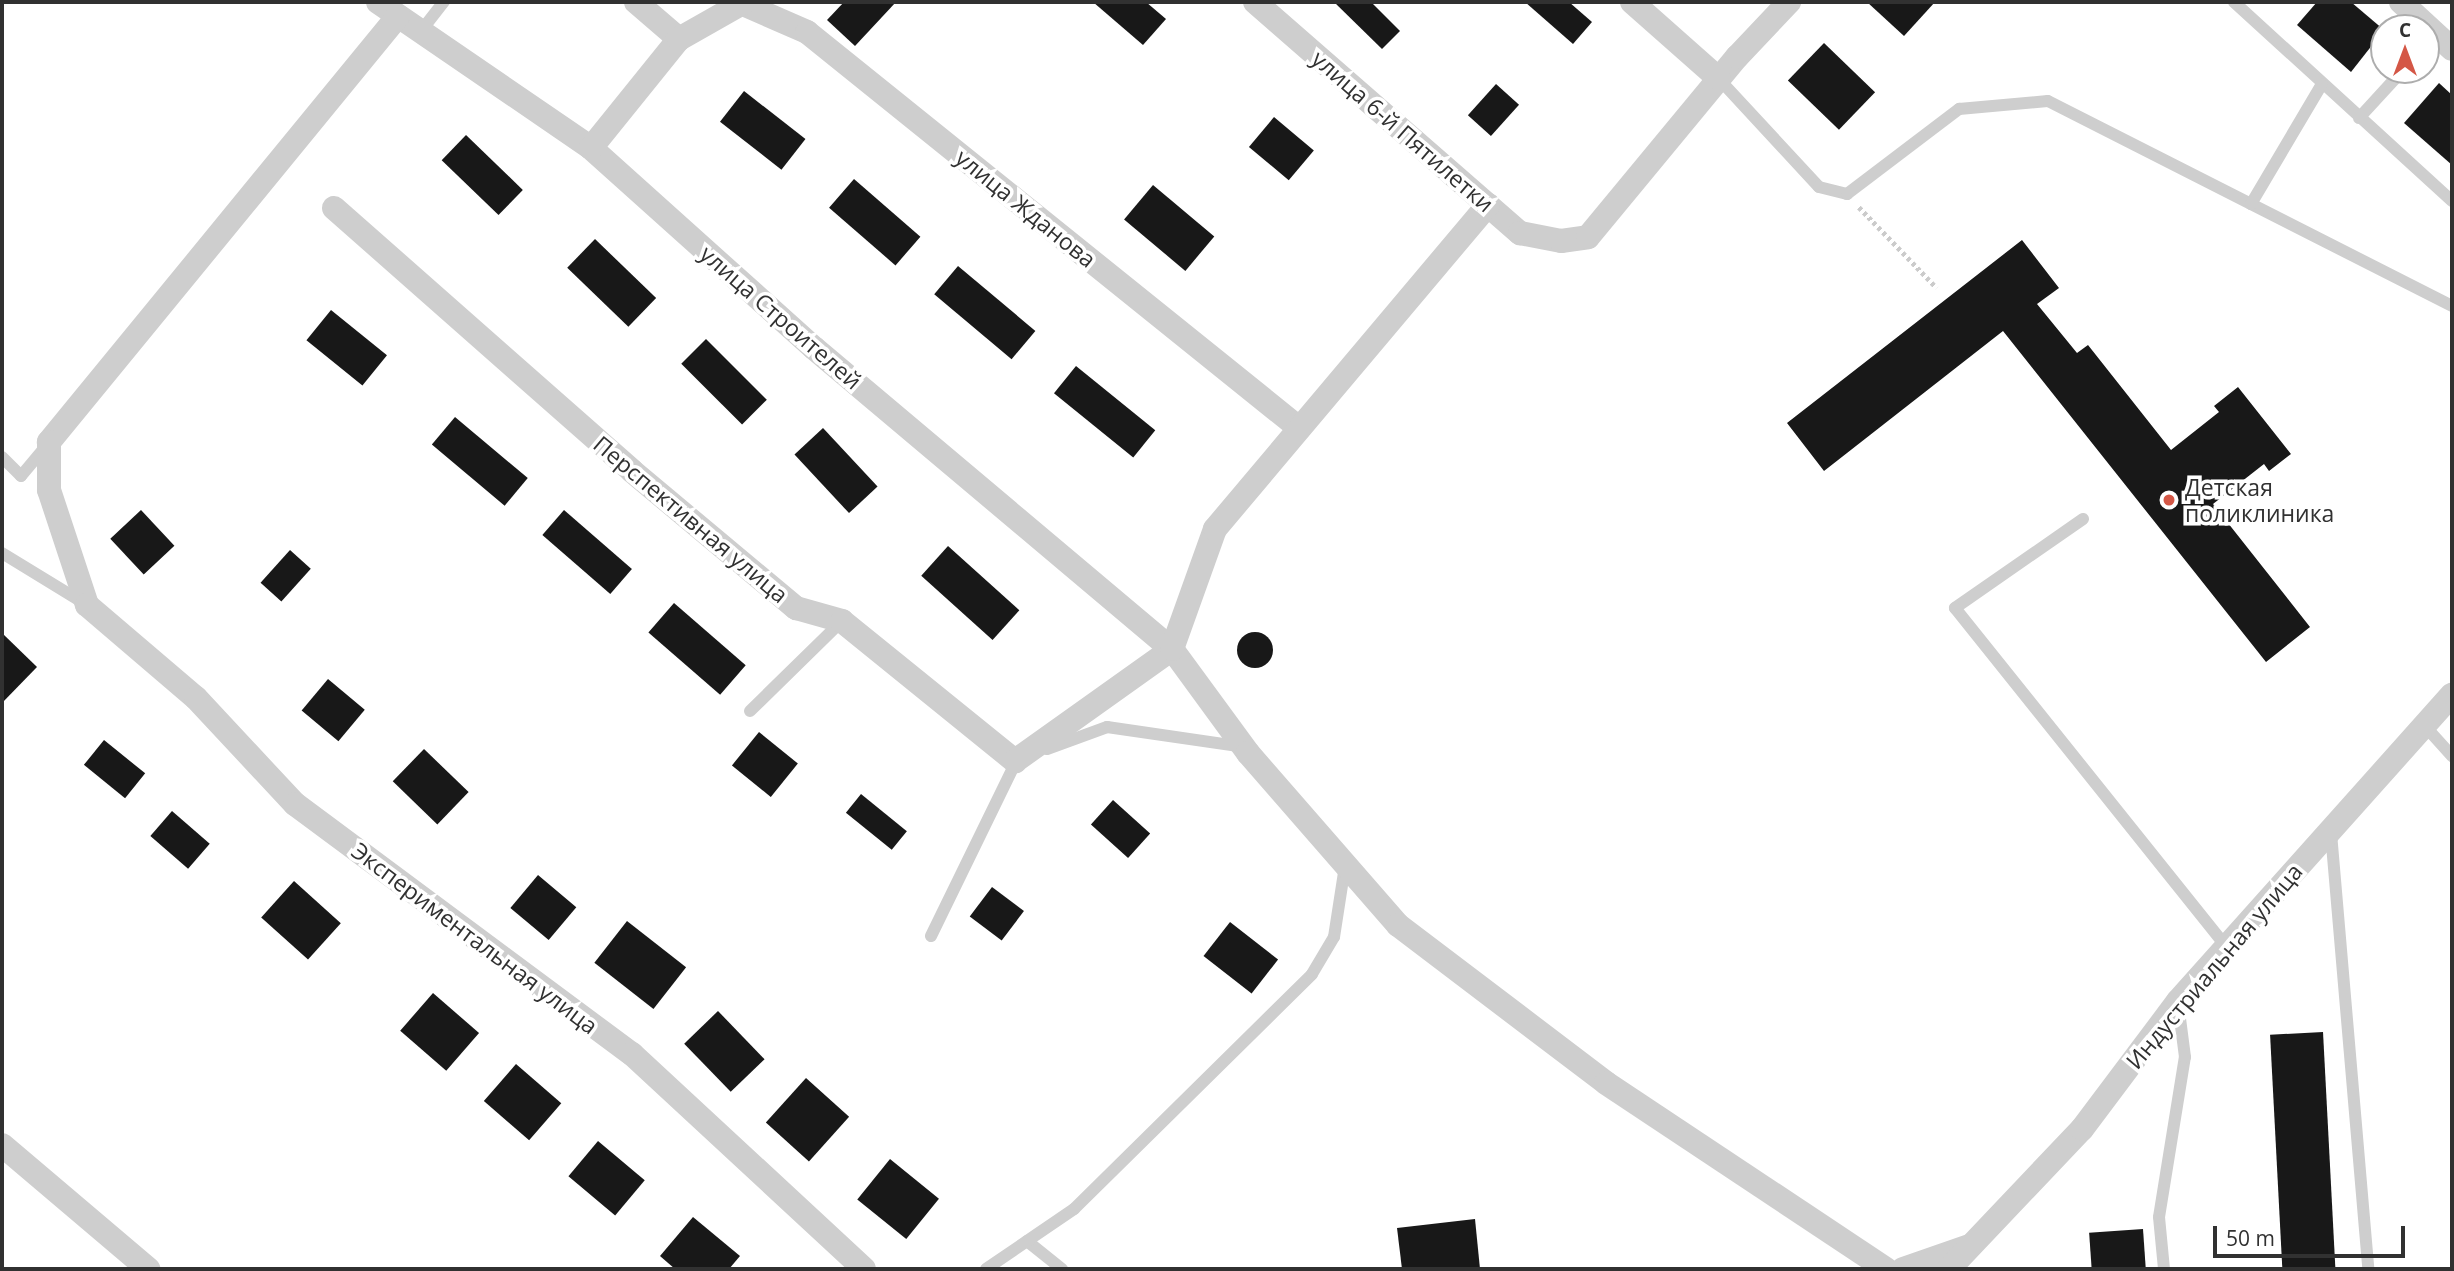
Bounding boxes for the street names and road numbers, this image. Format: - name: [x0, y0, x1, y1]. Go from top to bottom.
- street label: улица 6-й Пятилетки: [1306, 45, 1500, 217]
- street label: улица Жданова: [950, 143, 1102, 273]
- street label: улица Строителей: [695, 239, 867, 395]
- street label: Перспективная улица: [588, 430, 794, 608]
- street label: Экспериментальная улица: [347, 837, 603, 1039]
- street label: Индустриальная улица: [2120, 858, 2308, 1074]

